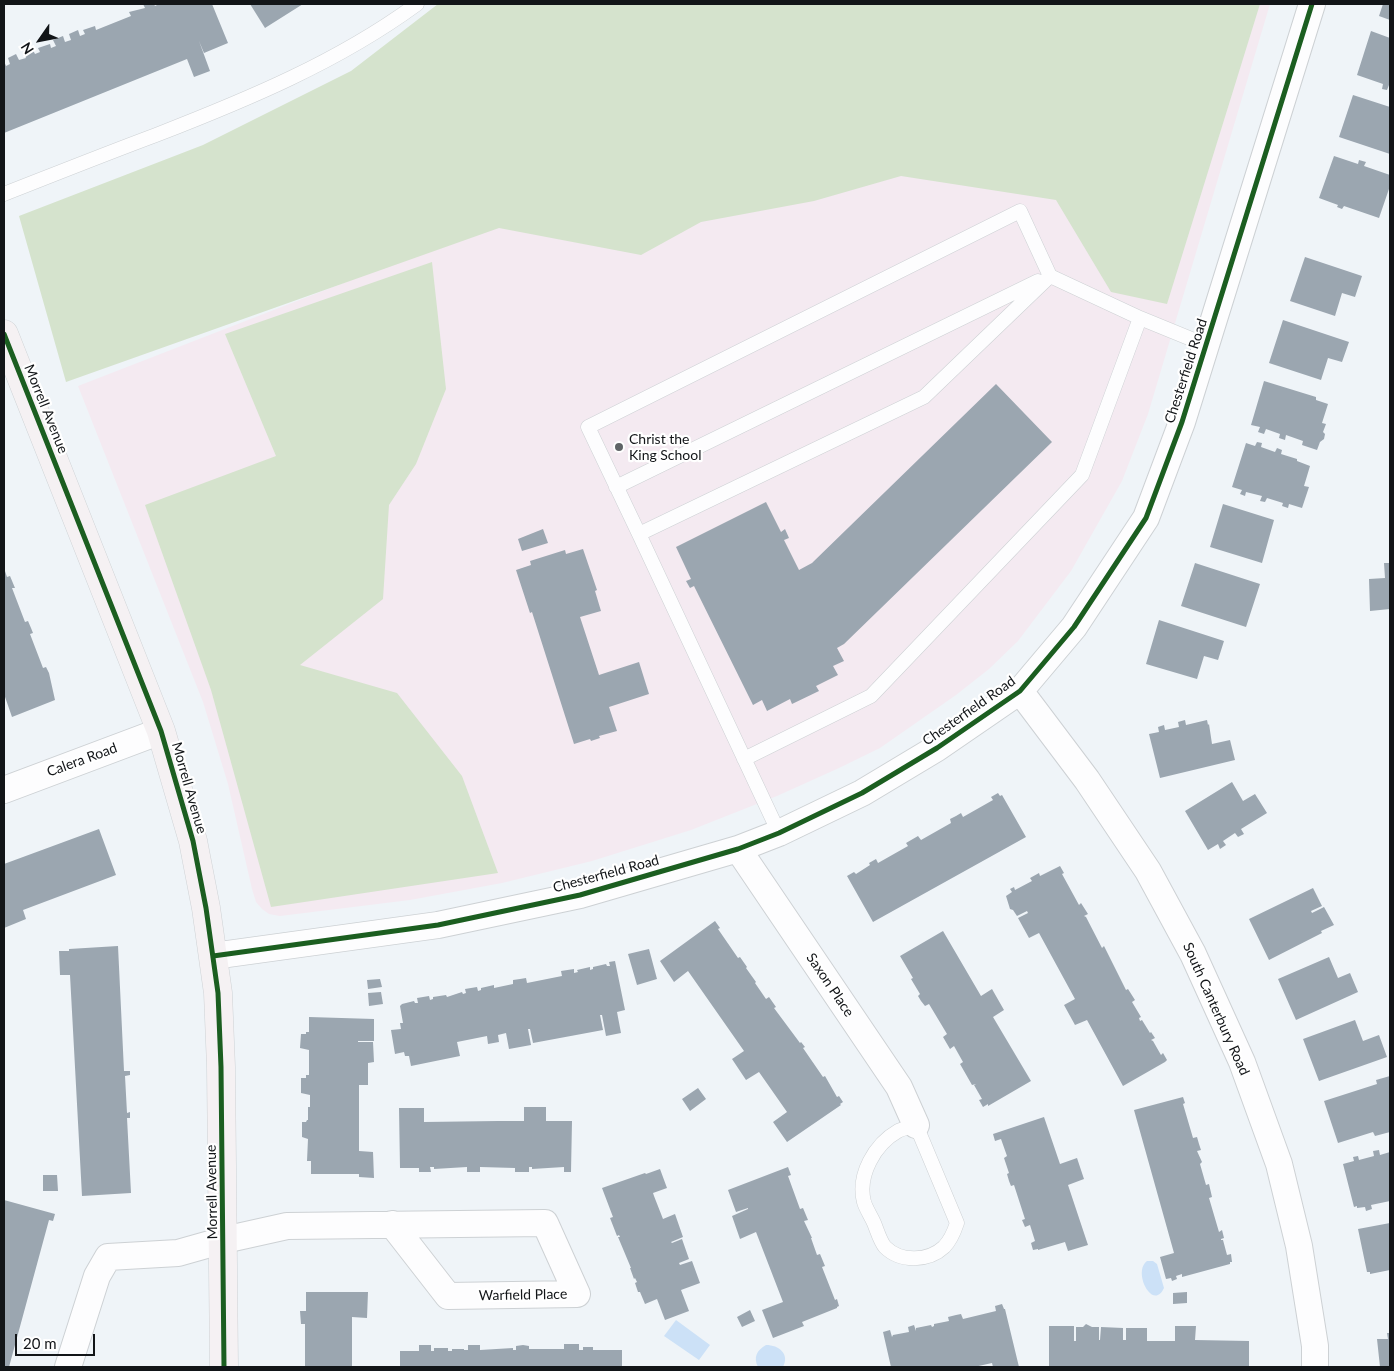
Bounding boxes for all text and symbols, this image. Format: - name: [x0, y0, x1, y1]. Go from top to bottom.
- north arrow: [15, 15, 65, 65]
- text: N: [17, 39, 37, 58]
- street label: Chesterfield Road: [1161, 316, 1211, 426]
- street label: Morrell Avenue: [21, 362, 71, 456]
- place label: Christ the King School: [629, 431, 702, 464]
- marker: Christ the King School: [613, 441, 625, 453]
- street label: Chesterfield Road: [919, 673, 1019, 749]
- street label: Calera Road: [45, 740, 119, 780]
- street label: Morrell Avenue: [168, 740, 210, 836]
- street label: Chesterfield Road: [551, 852, 661, 896]
- street label: South Canterbury Road: [1179, 940, 1253, 1078]
- street label: Saxon Place: [803, 950, 857, 1020]
- street label: Morrell Avenue: [203, 1145, 221, 1239]
- street label: Warfield Place: [479, 1286, 567, 1304]
- scale bar: [18, 1324, 98, 1356]
- text: 20 m: [23, 1334, 57, 1352]

